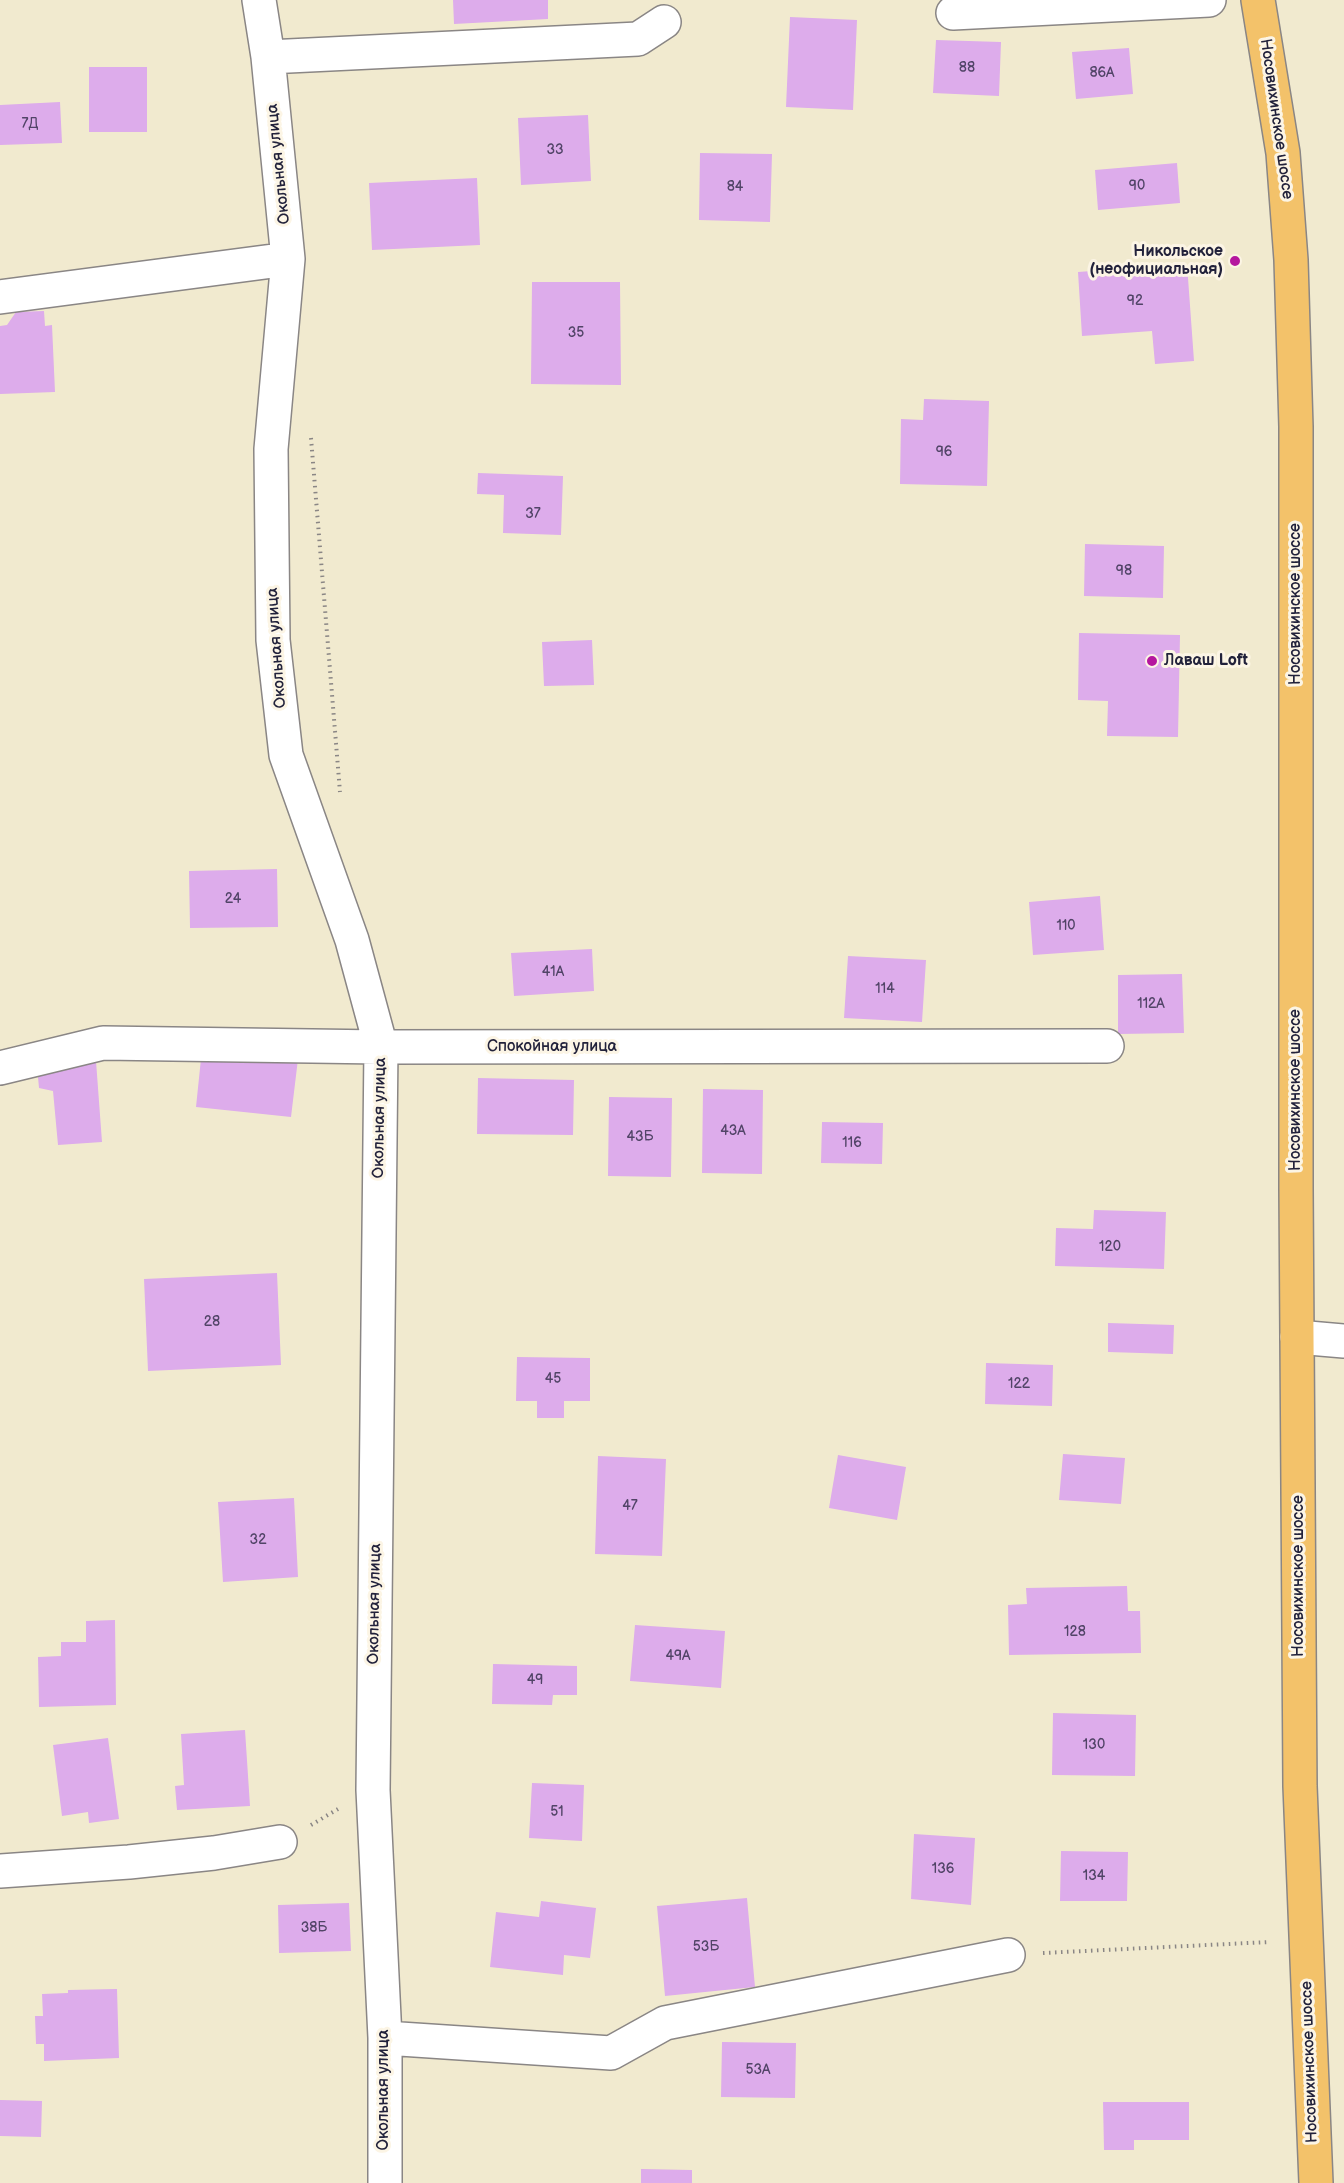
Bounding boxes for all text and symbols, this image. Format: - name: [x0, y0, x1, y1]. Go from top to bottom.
- street label: Носовихинское шоссе: [1255, 37, 1297, 201]
- house number: 88: [959, 60, 975, 76]
- house number: 86А: [1089, 65, 1115, 81]
- street label: Окольная улица: [263, 103, 295, 225]
- house number: 7Д: [22, 116, 38, 132]
- house number: 33: [546, 142, 564, 158]
- house number: 90: [1129, 178, 1145, 194]
- house number: 84: [727, 179, 743, 195]
- place label: Никольское (неофициальная): [1089, 242, 1223, 280]
- marker: Никольское (неофициальная): [1228, 254, 1242, 268]
- house number: 92: [1127, 293, 1143, 309]
- house number: 35: [568, 325, 584, 341]
- house number: 96: [936, 444, 952, 460]
- house number: 37: [525, 506, 541, 522]
- street label: Носовихинское шоссе: [1286, 523, 1306, 685]
- house number: 98: [1116, 563, 1132, 579]
- street label: Окольная улица: [263, 587, 291, 709]
- place label: Лаваш Loft: [1164, 651, 1248, 671]
- marker: Лаваш Loft: [1145, 654, 1159, 668]
- house number: 24: [225, 891, 241, 907]
- house number: 110: [1056, 918, 1076, 934]
- house number: 41А: [542, 964, 564, 980]
- house number: 114: [875, 981, 895, 997]
- house number: 112А: [1137, 996, 1165, 1012]
- street label: Носовихинское шоссе: [1286, 1009, 1306, 1171]
- street label: Спокойная улица: [487, 1037, 617, 1057]
- street label: Окольная улица: [369, 1057, 391, 1179]
- house number: 43А: [720, 1123, 746, 1139]
- house number: 43Б: [627, 1129, 653, 1145]
- house number: 116: [842, 1135, 862, 1151]
- house number: 120: [1099, 1239, 1121, 1255]
- house number: 28: [204, 1314, 220, 1330]
- house number: 45: [545, 1371, 561, 1387]
- house number: 122: [1008, 1376, 1030, 1392]
- street label: Носовихинское шоссе: [1289, 1495, 1309, 1657]
- house number: 47: [622, 1498, 638, 1514]
- house number: 32: [250, 1532, 266, 1548]
- street label: Окольная улица: [364, 1543, 386, 1665]
- house number: 128: [1064, 1624, 1086, 1640]
- house number: 49А: [665, 1648, 691, 1664]
- house number: 49: [527, 1672, 543, 1688]
- house number: 130: [1083, 1737, 1105, 1753]
- house number: 51: [550, 1804, 564, 1820]
- house number: 136: [932, 1861, 954, 1877]
- house number: 134: [1083, 1868, 1105, 1884]
- house number: 38Б: [301, 1920, 327, 1936]
- house number: 53Б: [693, 1939, 719, 1955]
- street label: Носовихинское шоссе: [1298, 1981, 1322, 2143]
- street label: Окольная улица: [374, 2030, 394, 2150]
- house number: 53А: [745, 2062, 771, 2078]

